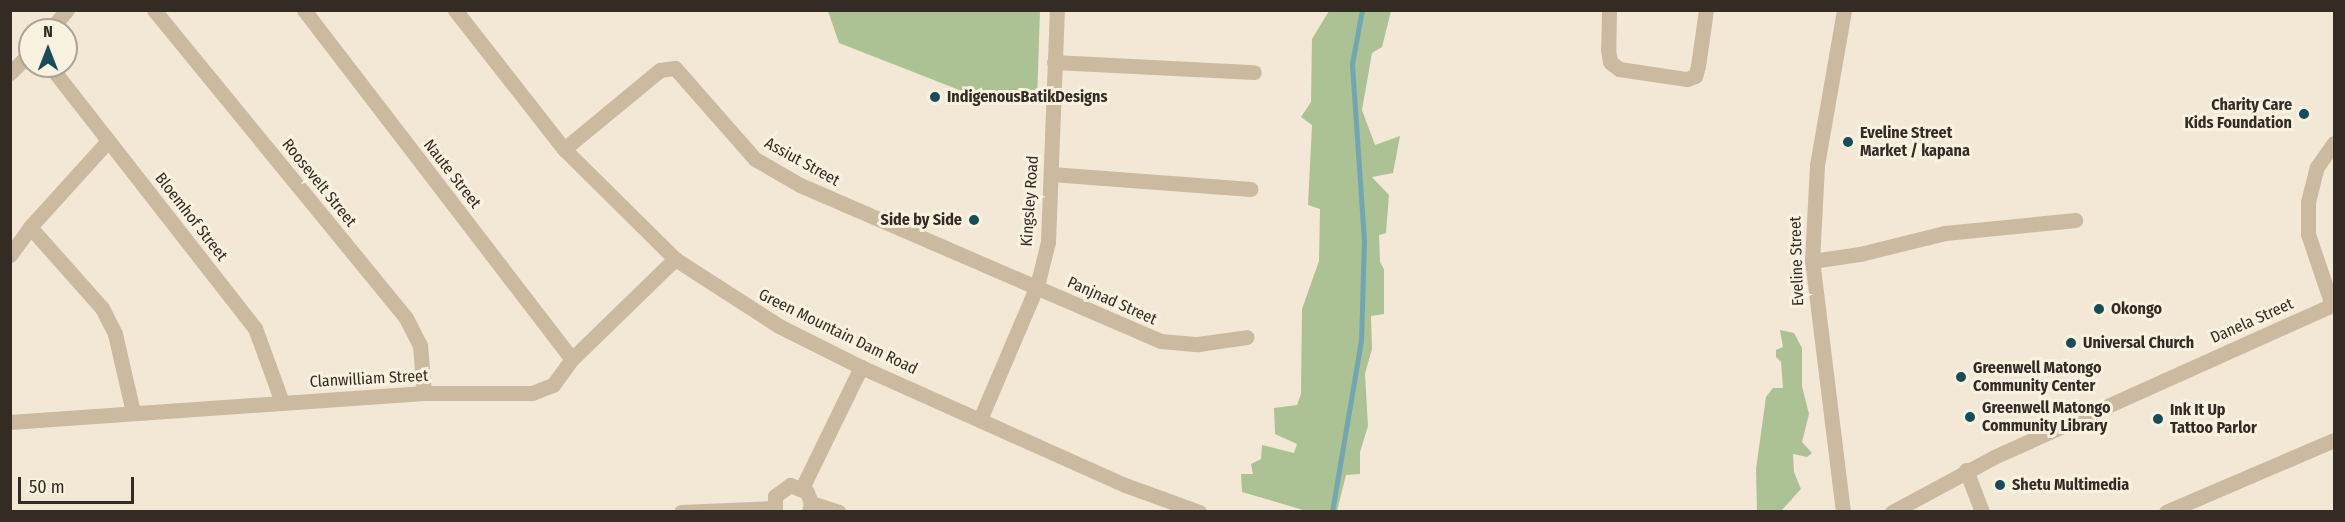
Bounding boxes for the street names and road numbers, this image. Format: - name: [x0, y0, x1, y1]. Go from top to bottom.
- street label: Assiut Street: [761, 134, 843, 190]
- street label: Roosevelt Street: [278, 135, 360, 231]
- street label: Naute Street: [419, 136, 485, 212]
- street label: Kingsley Road: [1017, 155, 1043, 247]
- street label: Bloemhof Street: [151, 169, 231, 265]
- street label: Eveline Street: [1786, 216, 1808, 306]
- street label: Panjnad Street: [1064, 273, 1160, 329]
- street label: Green Mountain Dam Road: [755, 285, 921, 379]
- street label: Danela Street: [2208, 294, 2296, 348]
- street label: Clanwilliam Street: [309, 366, 429, 392]

